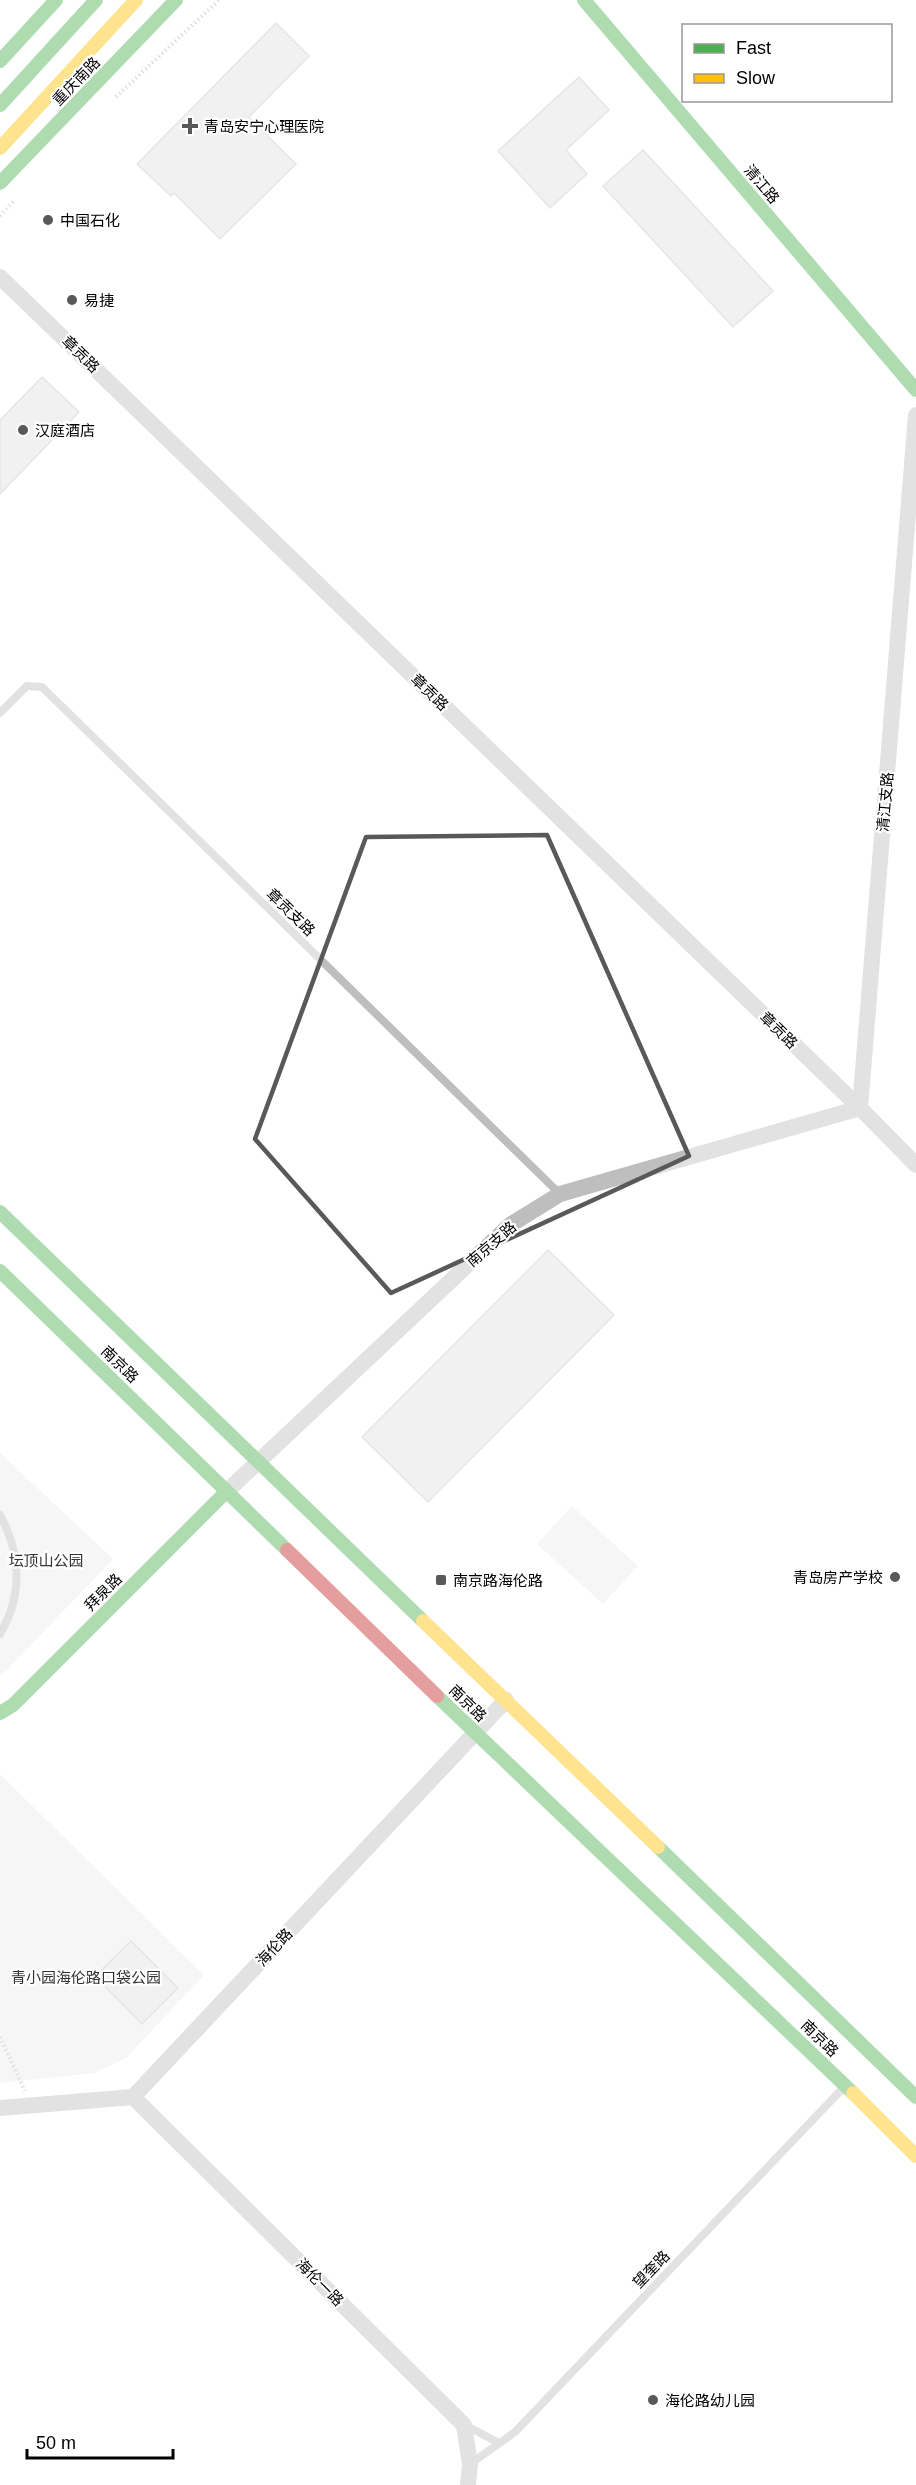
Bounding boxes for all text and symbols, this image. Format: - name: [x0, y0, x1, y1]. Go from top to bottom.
- legend: [682, 24, 892, 102]
- text: Fast: [736, 38, 771, 58]
- street label: 重庆南路: [49, 54, 103, 108]
- text: Slow: [736, 68, 776, 88]
- marker: 青岛安宁心理医院: [181, 117, 199, 135]
- place label: 青岛安宁心理医院: [204, 118, 324, 135]
- street label: 清江路: [741, 161, 783, 207]
- place label: 中国石化: [60, 212, 120, 229]
- marker: 中国石化: [41, 213, 55, 227]
- place label: 易捷: [84, 292, 114, 309]
- marker: 易捷: [65, 293, 79, 307]
- street label: 章贡路: [59, 332, 103, 376]
- place label: 汉庭酒店: [35, 422, 95, 439]
- marker: 汉庭酒店: [16, 423, 30, 437]
- street label: 章贡路: [408, 670, 452, 714]
- street label: 清江支路: [874, 771, 896, 833]
- street label: 章贡支路: [264, 885, 318, 939]
- street label: 章贡路: [757, 1008, 801, 1052]
- street label: 南京支路: [463, 1218, 519, 1270]
- street label: 南京路: [98, 1342, 142, 1386]
- park label: 坛顶山公园: [8, 1552, 84, 1569]
- place label: 青岛房产学校: [793, 1569, 883, 1586]
- street label: 拜泉路: [81, 1570, 125, 1614]
- marker: 青岛房产学校: [888, 1570, 902, 1584]
- place label: 南京路海伦路: [453, 1572, 543, 1589]
- marker: 南京路海伦路: [434, 1573, 448, 1587]
- street label: 南京路: [446, 1681, 490, 1725]
- street label: 海伦路: [252, 1925, 296, 1969]
- park label: 青小园海伦路口袋公园: [11, 1969, 161, 1986]
- street label: 南京路: [798, 2016, 842, 2060]
- street label: 望奎路: [629, 2247, 673, 2291]
- street label: 海伦一路: [293, 2255, 347, 2309]
- place label: 海伦路幼儿园: [665, 2392, 755, 2409]
- marker: 海伦路幼儿园: [646, 2393, 660, 2407]
- scale bar: [27, 2422, 172, 2460]
- text: 50 m: [36, 2433, 76, 2453]

